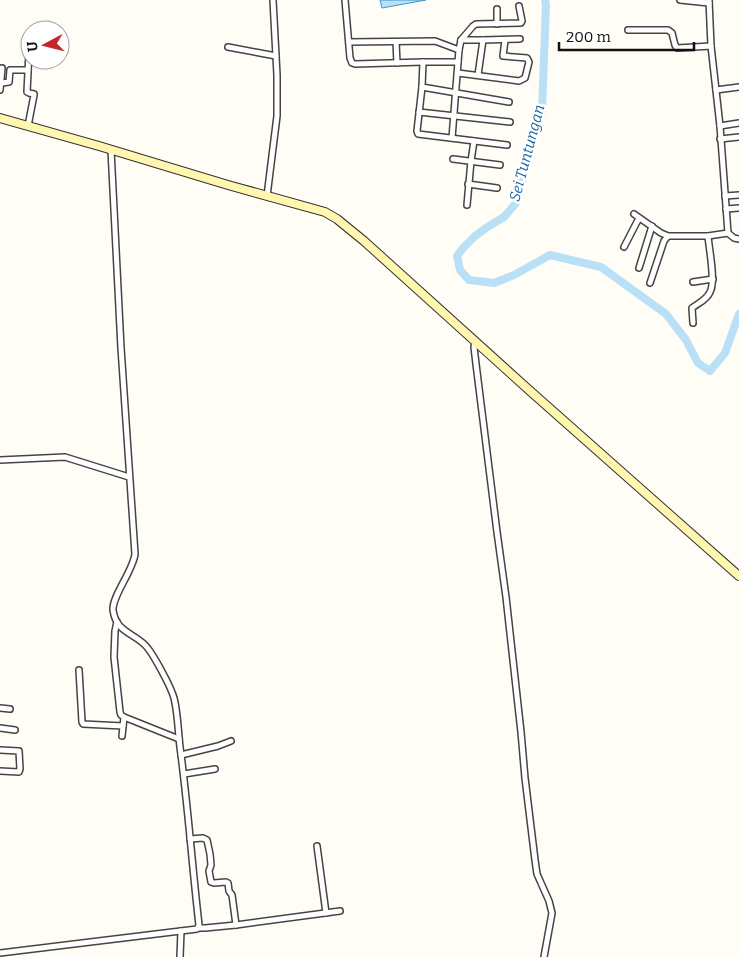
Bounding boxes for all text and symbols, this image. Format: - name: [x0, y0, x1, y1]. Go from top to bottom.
- north arrow: [20, 20, 70, 70]
- scale bar: [559, 20, 694, 52]
- text: 200 m: [566, 28, 611, 46]
- text: U: [23, 40, 42, 53]
- water label: Sei Tuntungan: [505, 103, 549, 203]

